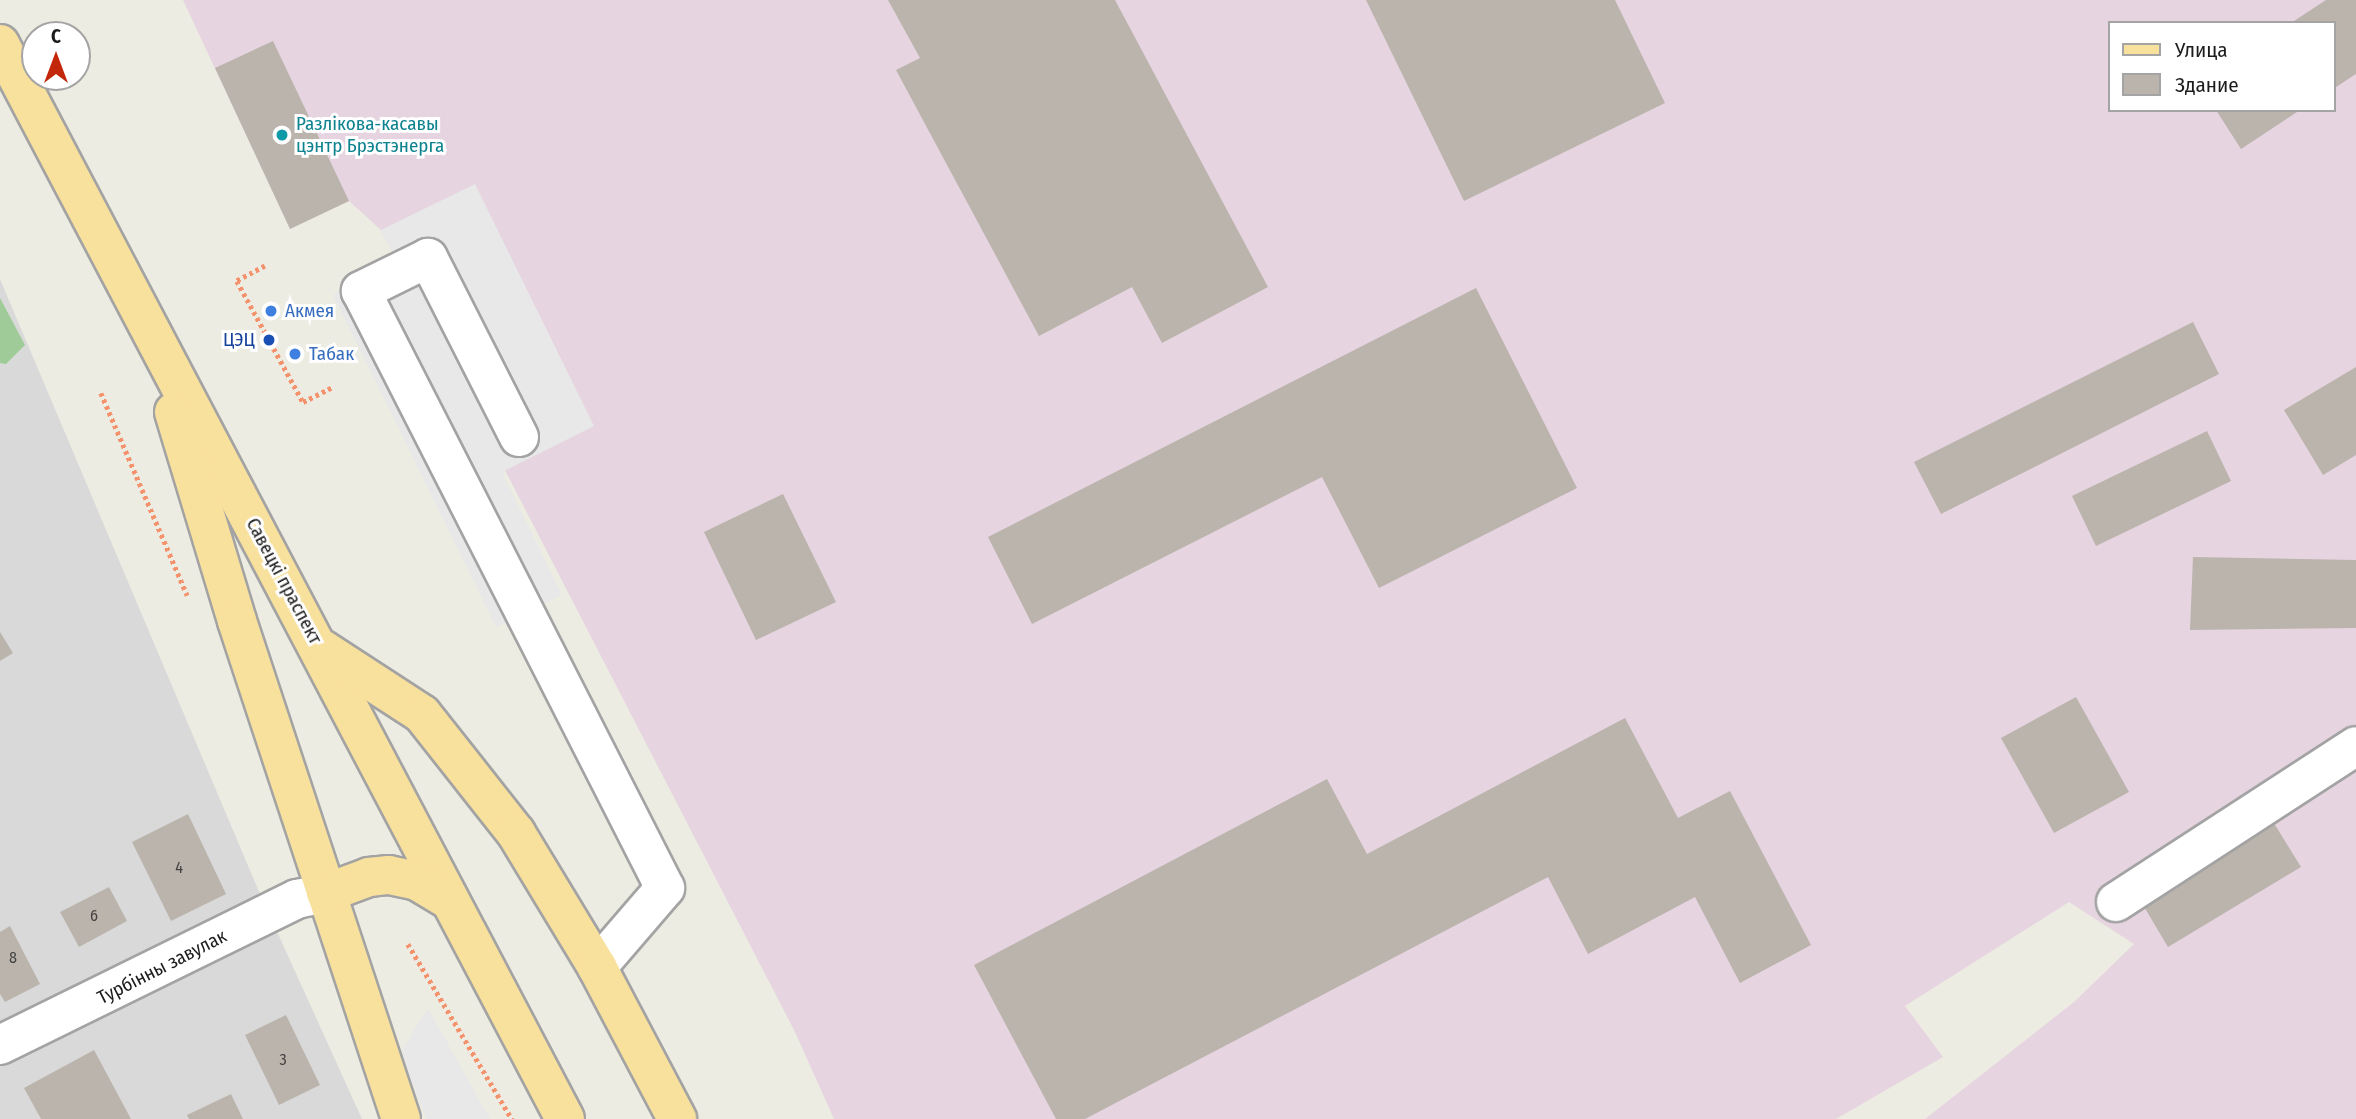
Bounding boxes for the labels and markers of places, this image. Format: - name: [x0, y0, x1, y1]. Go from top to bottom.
- place label: Разлікова-касавы цэнтр Брэстэнерга: [296, 113, 444, 157]
- marker: Разлікова-касавы цэнтр Брэстэнерга: [274, 127, 290, 143]
- place label: Акмея: [285, 300, 334, 322]
- marker: Акмея: [263, 303, 279, 319]
- place label: ЦЭЦ: [223, 329, 255, 351]
- marker: ЦЭЦ: [261, 332, 277, 348]
- place label: Табак: [309, 343, 354, 365]
- marker: Табак: [287, 346, 303, 362]

